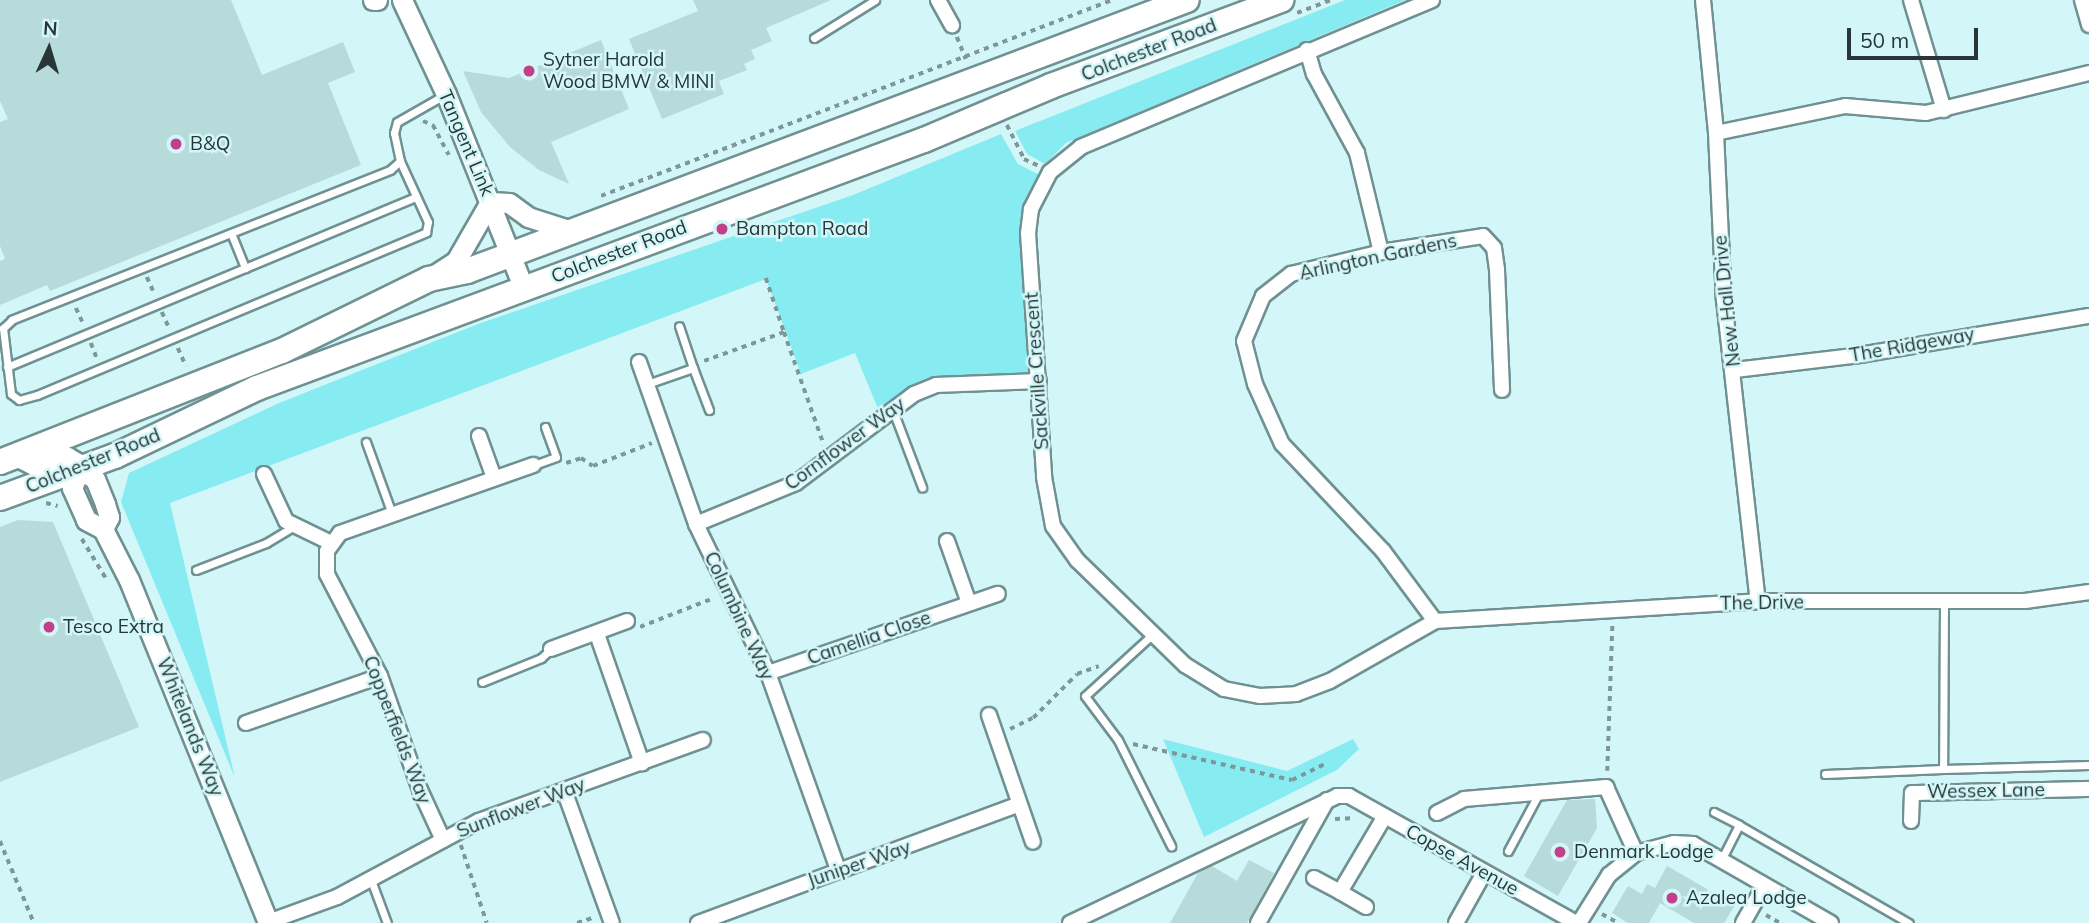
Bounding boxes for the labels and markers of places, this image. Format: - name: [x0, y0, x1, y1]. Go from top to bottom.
- place label: Sytner Harold Wood BMW & MINI: [543, 49, 714, 93]
- marker: Sytner Harold Wood BMW & MINI: [521, 63, 537, 79]
- place label: B&Q: [190, 133, 230, 155]
- marker: B&Q: [168, 136, 184, 152]
- place label: Bampton Road: [736, 218, 868, 240]
- marker: Bampton Road: [714, 221, 730, 237]
- place label: Tesco Extra: [63, 616, 164, 638]
- marker: Tesco Extra: [41, 619, 57, 635]
- place label: Denmark Lodge: [1574, 841, 1714, 863]
- marker: Denmark Lodge: [1552, 844, 1568, 860]
- place label: Azalea Lodge: [1686, 887, 1807, 909]
- marker: Azalea Lodge: [1664, 890, 1680, 906]

